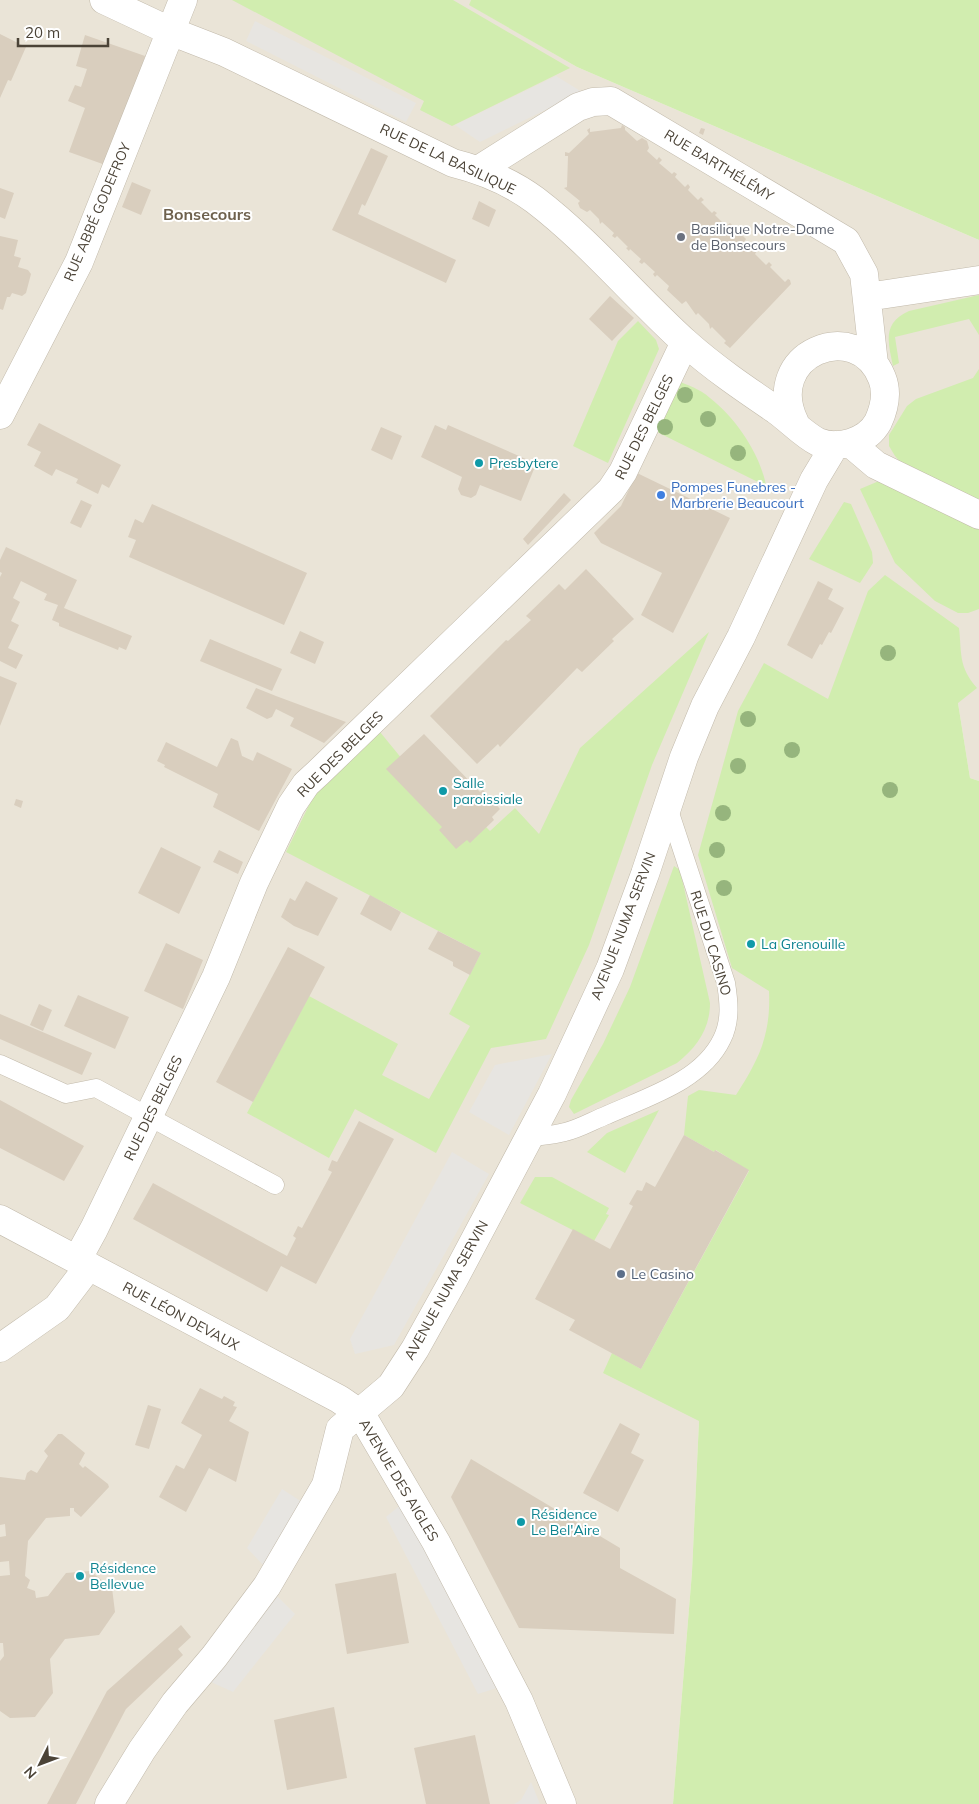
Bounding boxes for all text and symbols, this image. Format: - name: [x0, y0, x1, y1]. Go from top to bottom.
- scale bar: [18, 15, 108, 47]
- text: 20 m: [25, 23, 60, 42]
- street label: RUE DE LA BASILIQUE: [377, 120, 519, 198]
- street label: RUE BARTHÉLÉMY: [661, 125, 777, 205]
- street label: RUE ABBÉ GODEFROY: [60, 139, 135, 284]
- district label: Bonsecours: [163, 204, 251, 224]
- place label: Basilique Notre-Dame de Bonsecours: [691, 220, 834, 254]
- marker: Basilique Notre-Dame de Bonsecours: [675, 231, 687, 243]
- street label: RUE DES BELGES: [611, 371, 677, 482]
- place label: Presbytere: [489, 454, 558, 472]
- marker: Presbytere: [473, 457, 485, 469]
- place label: Pompes Funebres - Marbrerie Beaucourt: [671, 478, 804, 512]
- marker: Pompes Funebres - Marbrerie Beaucourt: [655, 489, 667, 501]
- street label: RUE DES BELGES: [293, 707, 387, 801]
- place label: Salle paroissiale: [453, 774, 523, 808]
- marker: Salle paroissiale: [437, 785, 449, 797]
- street label: AVENUE NUMA SERVIN: [586, 849, 660, 1003]
- street label: RUE DU CASINO: [686, 888, 736, 998]
- place label: La Grenouille: [761, 935, 845, 953]
- marker: La Grenouille: [745, 938, 757, 950]
- street label: RUE DES BELGES: [120, 1052, 186, 1163]
- street label: AVENUE NUMA SERVIN: [400, 1217, 492, 1363]
- place label: Le Casino: [631, 1265, 694, 1283]
- marker: Le Casino: [615, 1268, 627, 1280]
- street label: RUE LÉON DEVAUX: [120, 1278, 242, 1354]
- street label: AVENUE DES AIGLES: [355, 1416, 443, 1545]
- place label: Résidence Le Bel'Aire: [531, 1505, 600, 1539]
- marker: Résidence Le Bel'Aire: [515, 1516, 527, 1528]
- place label: Résidence Bellevue: [90, 1559, 156, 1593]
- marker: Résidence Bellevue: [74, 1570, 86, 1582]
- north arrow: [15, 1739, 65, 1789]
- text: N: [20, 1763, 41, 1783]

